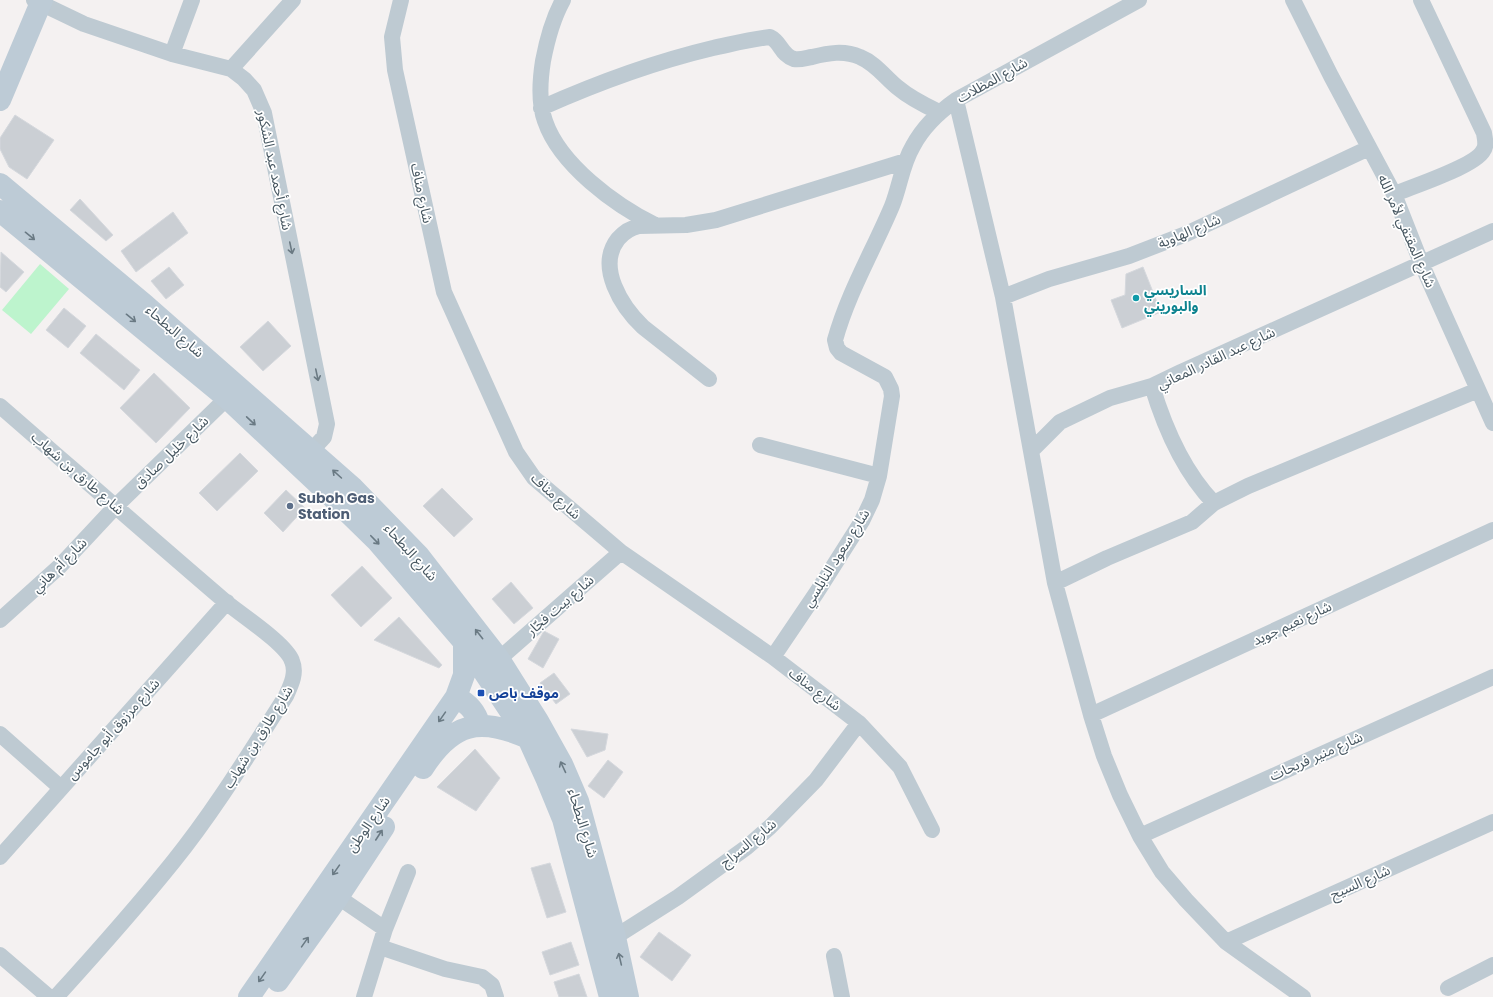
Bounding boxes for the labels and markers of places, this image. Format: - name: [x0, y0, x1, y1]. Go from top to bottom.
- place label: الساريسي والبوريني: [1144, 280, 1207, 317]
- marker: الساريسي والبوريني: [1131, 293, 1141, 303]
- place label: Suboh Gas Station: [298, 488, 375, 524]
- marker: Suboh Gas Station: [285, 501, 295, 511]
- place label: موقف باص: [489, 683, 559, 703]
- marker: موقف باص: [476, 688, 486, 698]

